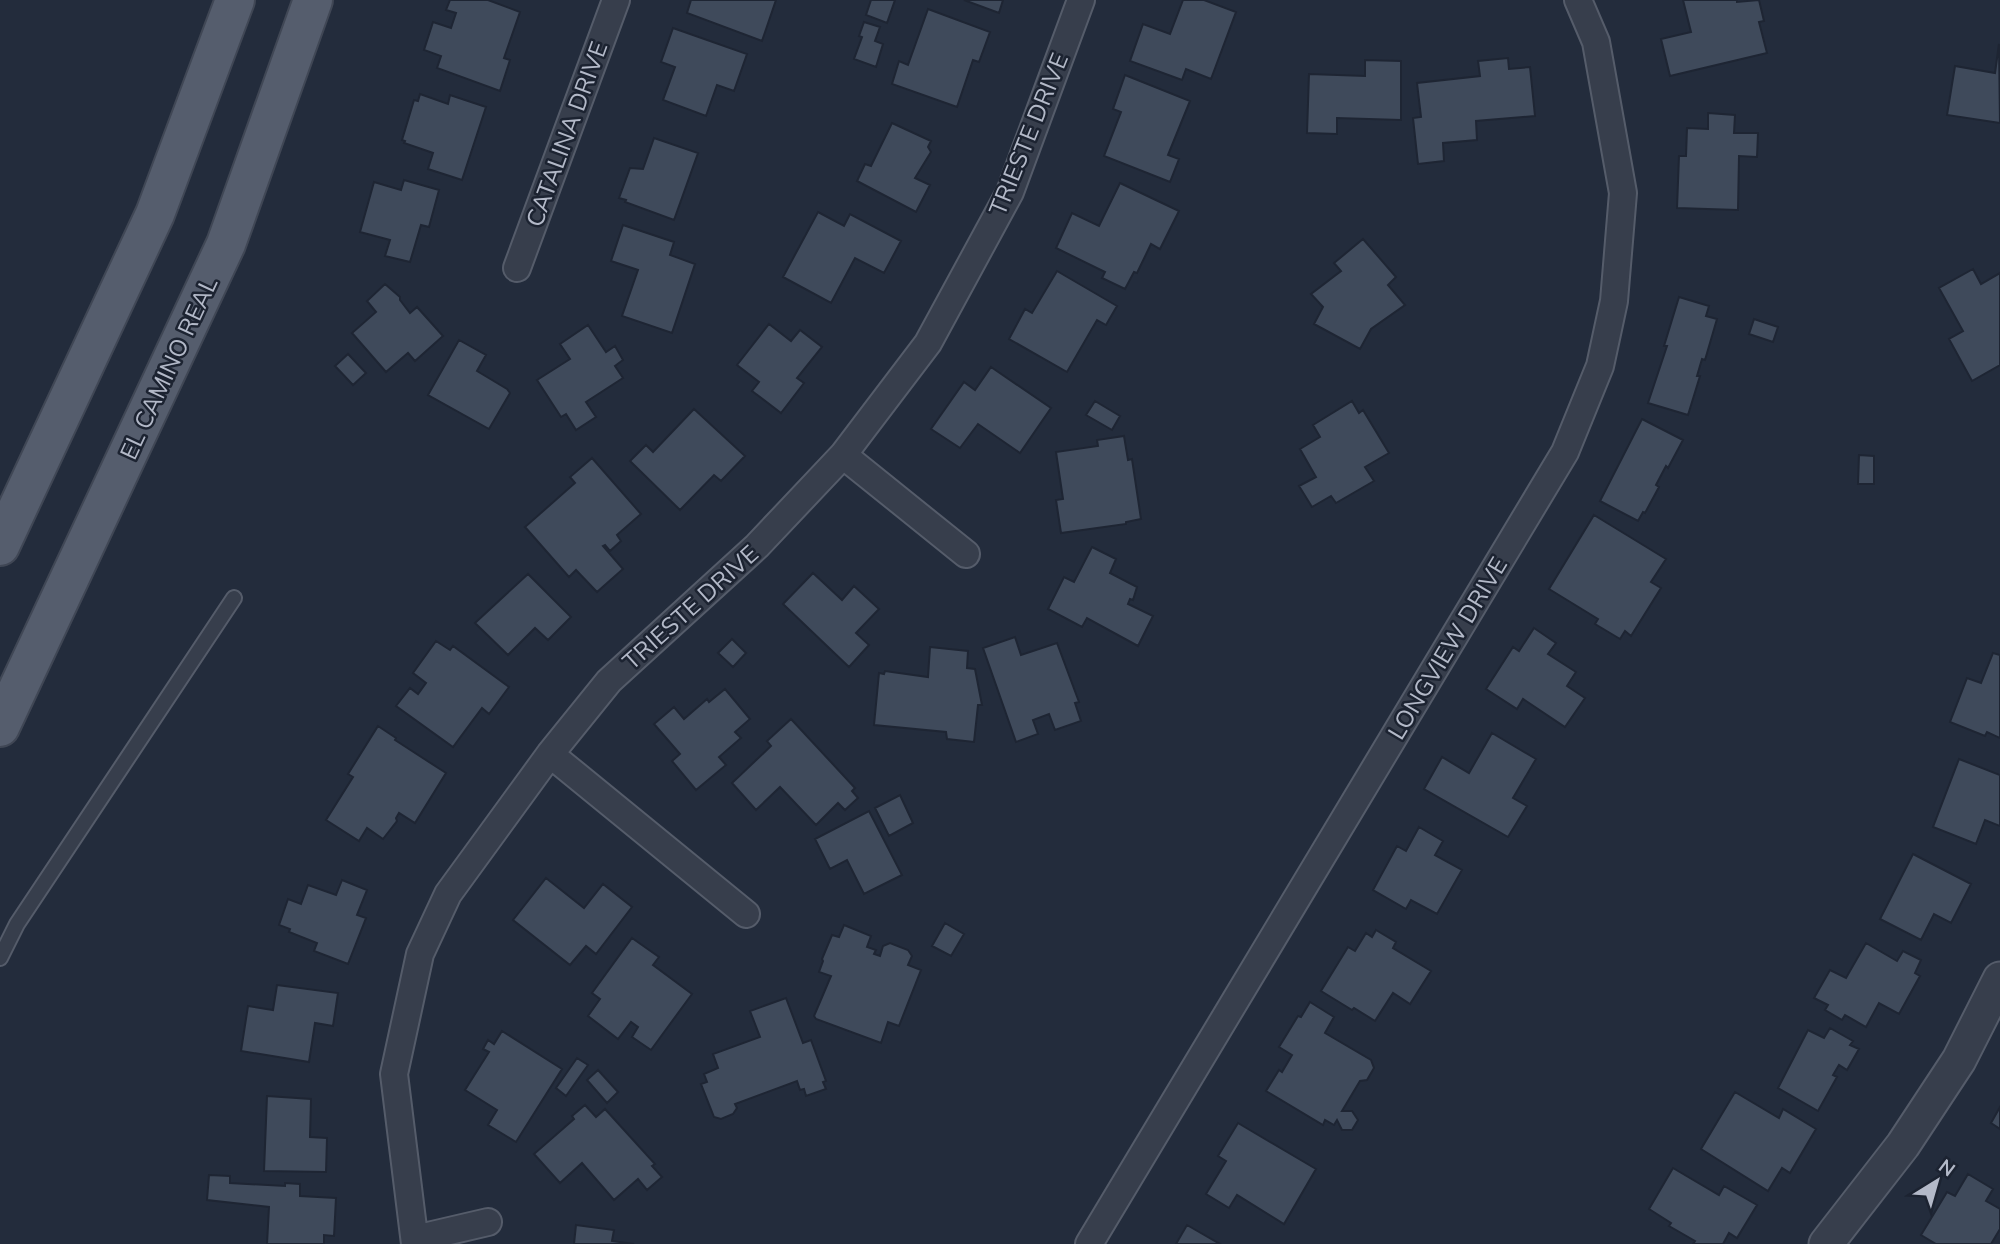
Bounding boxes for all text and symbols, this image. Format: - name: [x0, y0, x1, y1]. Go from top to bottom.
- street label: CATALINA DRIVE: [519, 37, 613, 231]
- street label: TRIESTE DRIVE: [982, 49, 1074, 219]
- street label: EL CAMINO REAL: [113, 272, 223, 464]
- street label: TRIESTE DRIVE: [616, 538, 764, 676]
- street label: LONGVIEW DRIVE: [1381, 551, 1513, 745]
- north arrow: [1902, 1146, 1972, 1216]
- text: N: [1934, 1154, 1960, 1181]

